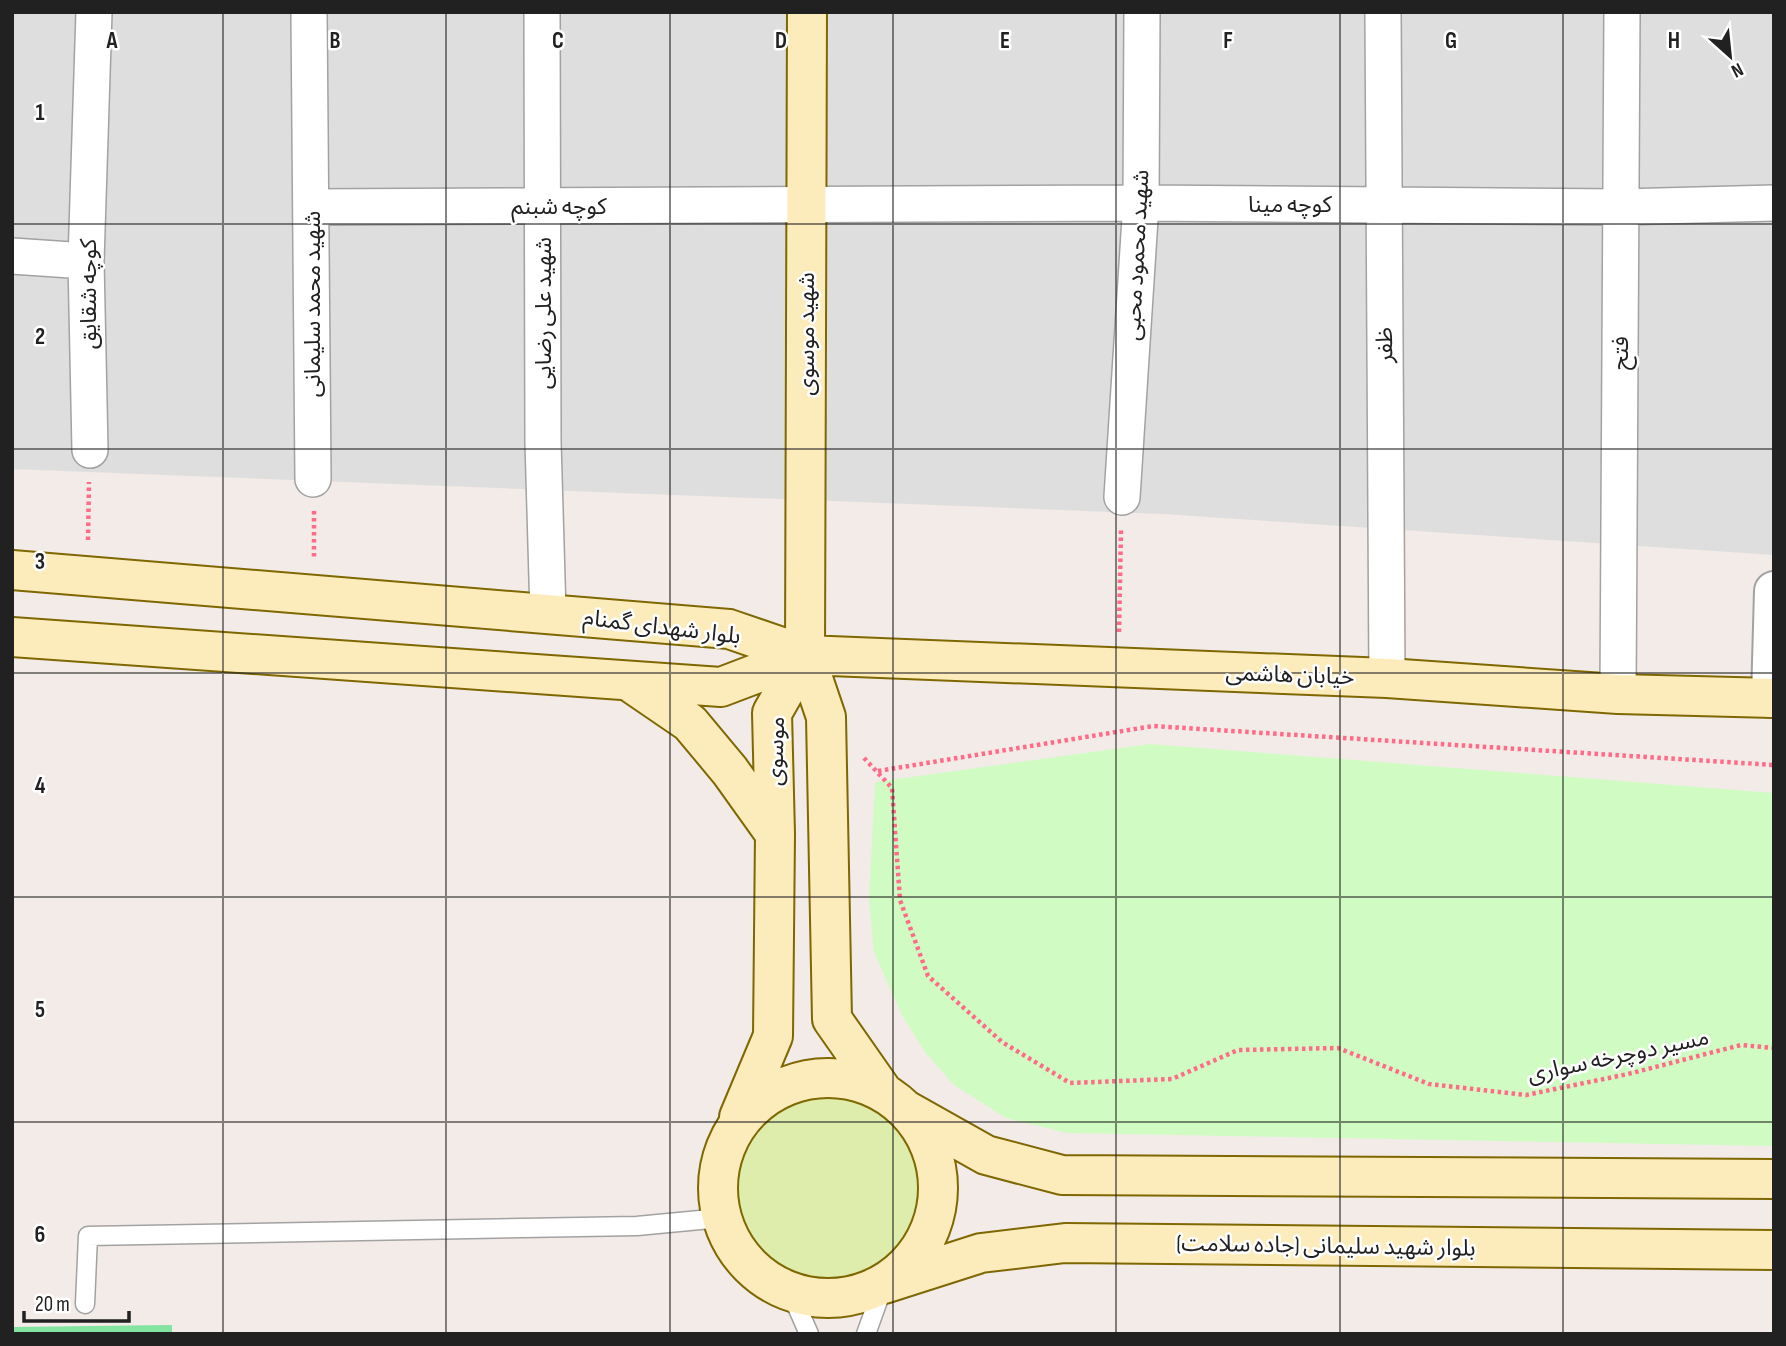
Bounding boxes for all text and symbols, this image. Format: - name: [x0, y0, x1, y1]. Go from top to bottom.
- north arrow: [1695, 21, 1765, 91]
- text: A: [106, 27, 119, 55]
- text: B: [330, 27, 341, 55]
- text: C: [552, 27, 564, 55]
- text: D: [775, 27, 787, 55]
- text: E: [1000, 27, 1010, 55]
- text: F: [1223, 27, 1233, 55]
- text: G: [1445, 27, 1457, 55]
- text: H: [1668, 27, 1680, 55]
- text: N: [1727, 57, 1747, 82]
- text: 1: [35, 99, 45, 127]
- street label: شهید محمود محبی: [1119, 169, 1155, 341]
- street label: کوچه مینا: [1248, 191, 1332, 219]
- street label: کوچه شبنم: [511, 193, 607, 223]
- street label: شهید محمد سلیمانی: [299, 211, 327, 397]
- street label: شهید علی رضایی: [530, 237, 558, 389]
- street label: کوچه شقایق: [75, 238, 103, 349]
- street label: شهید موسوی: [793, 272, 821, 396]
- text: 2: [35, 323, 45, 351]
- street label: ظفر: [1371, 327, 1399, 364]
- street label: فتح: [1607, 336, 1637, 370]
- text: 3: [35, 548, 45, 576]
- street label: بلوار شهدای گمنام: [581, 603, 742, 654]
- street label: خیابان هاشمی: [1225, 659, 1355, 691]
- street label: موسوی: [761, 716, 791, 786]
- text: 4: [35, 772, 46, 800]
- text: 5: [35, 996, 45, 1024]
- street label: مسیر دوچرخه سواری: [1525, 1023, 1711, 1089]
- text: 6: [35, 1221, 45, 1249]
- street label: بلوار شهید سلیمانی (جاده سلامت): [1176, 1229, 1476, 1263]
- scale bar: [24, 1280, 130, 1324]
- text: 20 m: [35, 1292, 70, 1317]

